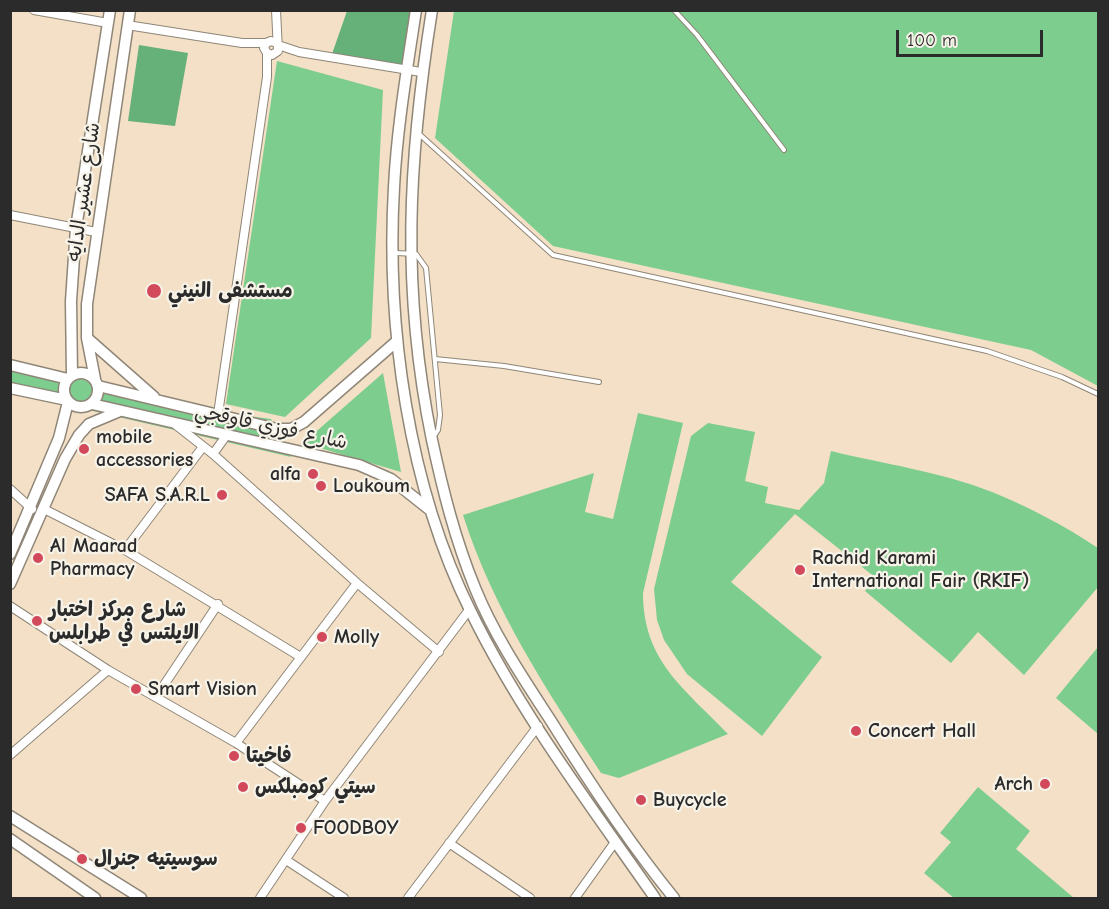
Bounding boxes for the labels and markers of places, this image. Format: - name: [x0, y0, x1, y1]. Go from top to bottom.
- place label: مستشفى النيني: [168, 279, 293, 303]
- marker: مستشفى النيني: [145, 282, 163, 300]
- place label: mobile accessories: [96, 425, 193, 472]
- marker: mobile accessories: [77, 442, 91, 456]
- place label: alfa: [270, 462, 301, 486]
- marker: alfa: [306, 467, 320, 481]
- place label: Loukoum: [333, 474, 410, 498]
- marker: Loukoum: [314, 479, 328, 493]
- place label: SAFA S.A.R.L: [105, 483, 210, 507]
- marker: SAFA S.A.R.L: [215, 488, 229, 502]
- place label: Al Maarad Pharmacy: [50, 534, 137, 581]
- place label: Rachid Karami International Fair (RKIF): [812, 546, 1029, 593]
- marker: Al Maarad Pharmacy: [31, 551, 45, 565]
- marker: Rachid Karami International Fair (RKIF): [793, 563, 807, 577]
- place label: شارع مركز اختبار الايلتس في طرابلس: [49, 598, 199, 645]
- marker: شارع مركز اختبار الايلتس في طرابلس: [30, 614, 44, 628]
- place label: Molly: [334, 625, 379, 649]
- marker: Molly: [315, 630, 329, 644]
- place label: Smart Vision: [148, 677, 257, 701]
- marker: Smart Vision: [129, 682, 143, 696]
- place label: Concert Hall: [868, 719, 976, 743]
- marker: Concert Hall: [849, 724, 863, 738]
- place label: فاخيتا: [246, 744, 292, 768]
- marker: فاخيتا: [227, 749, 241, 763]
- place label: Arch: [995, 772, 1033, 796]
- place label: سيتي كومبلكس: [255, 775, 376, 799]
- marker: Arch: [1038, 777, 1052, 791]
- marker: سيتي كومبلكس: [236, 780, 250, 794]
- place label: Buycycle: [653, 788, 727, 812]
- marker: Buycycle: [634, 793, 648, 807]
- place label: FOODBOY: [313, 816, 398, 840]
- marker: FOODBOY: [294, 821, 308, 835]
- place label: سوسيتيه جنرال: [94, 847, 218, 871]
- marker: سوسيتيه جنرال: [75, 852, 89, 866]

